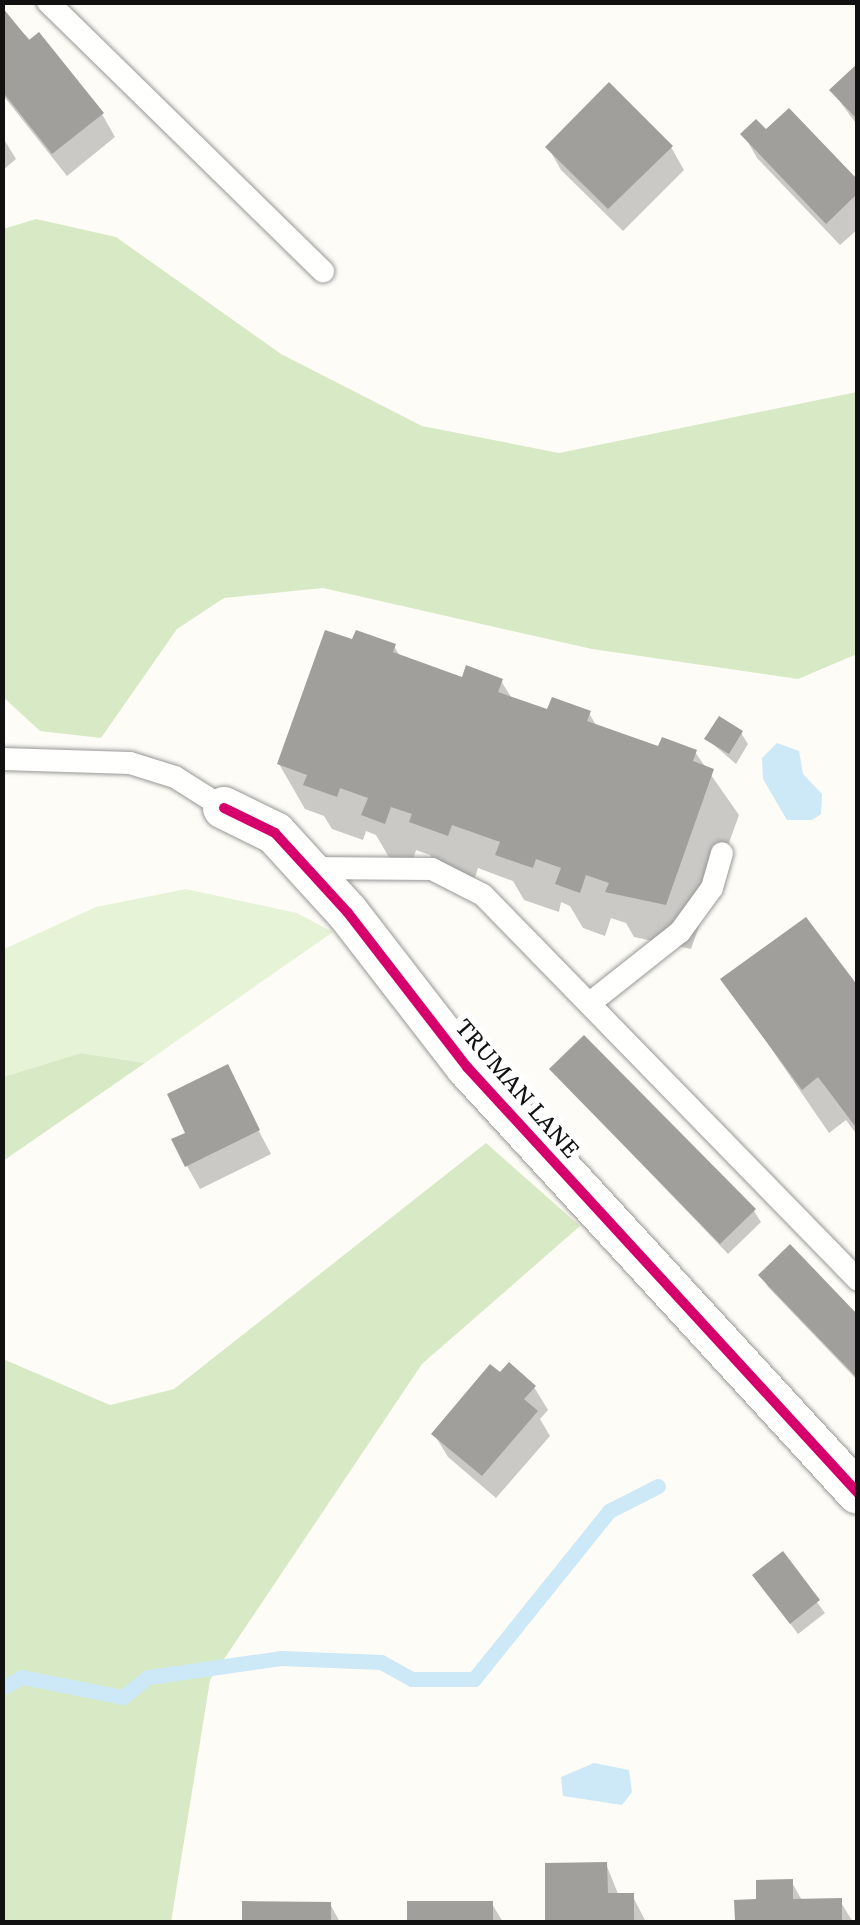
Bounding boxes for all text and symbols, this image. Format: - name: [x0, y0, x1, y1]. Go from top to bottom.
- street label: TRUMAN LANE: [448, 1011, 588, 1165]

